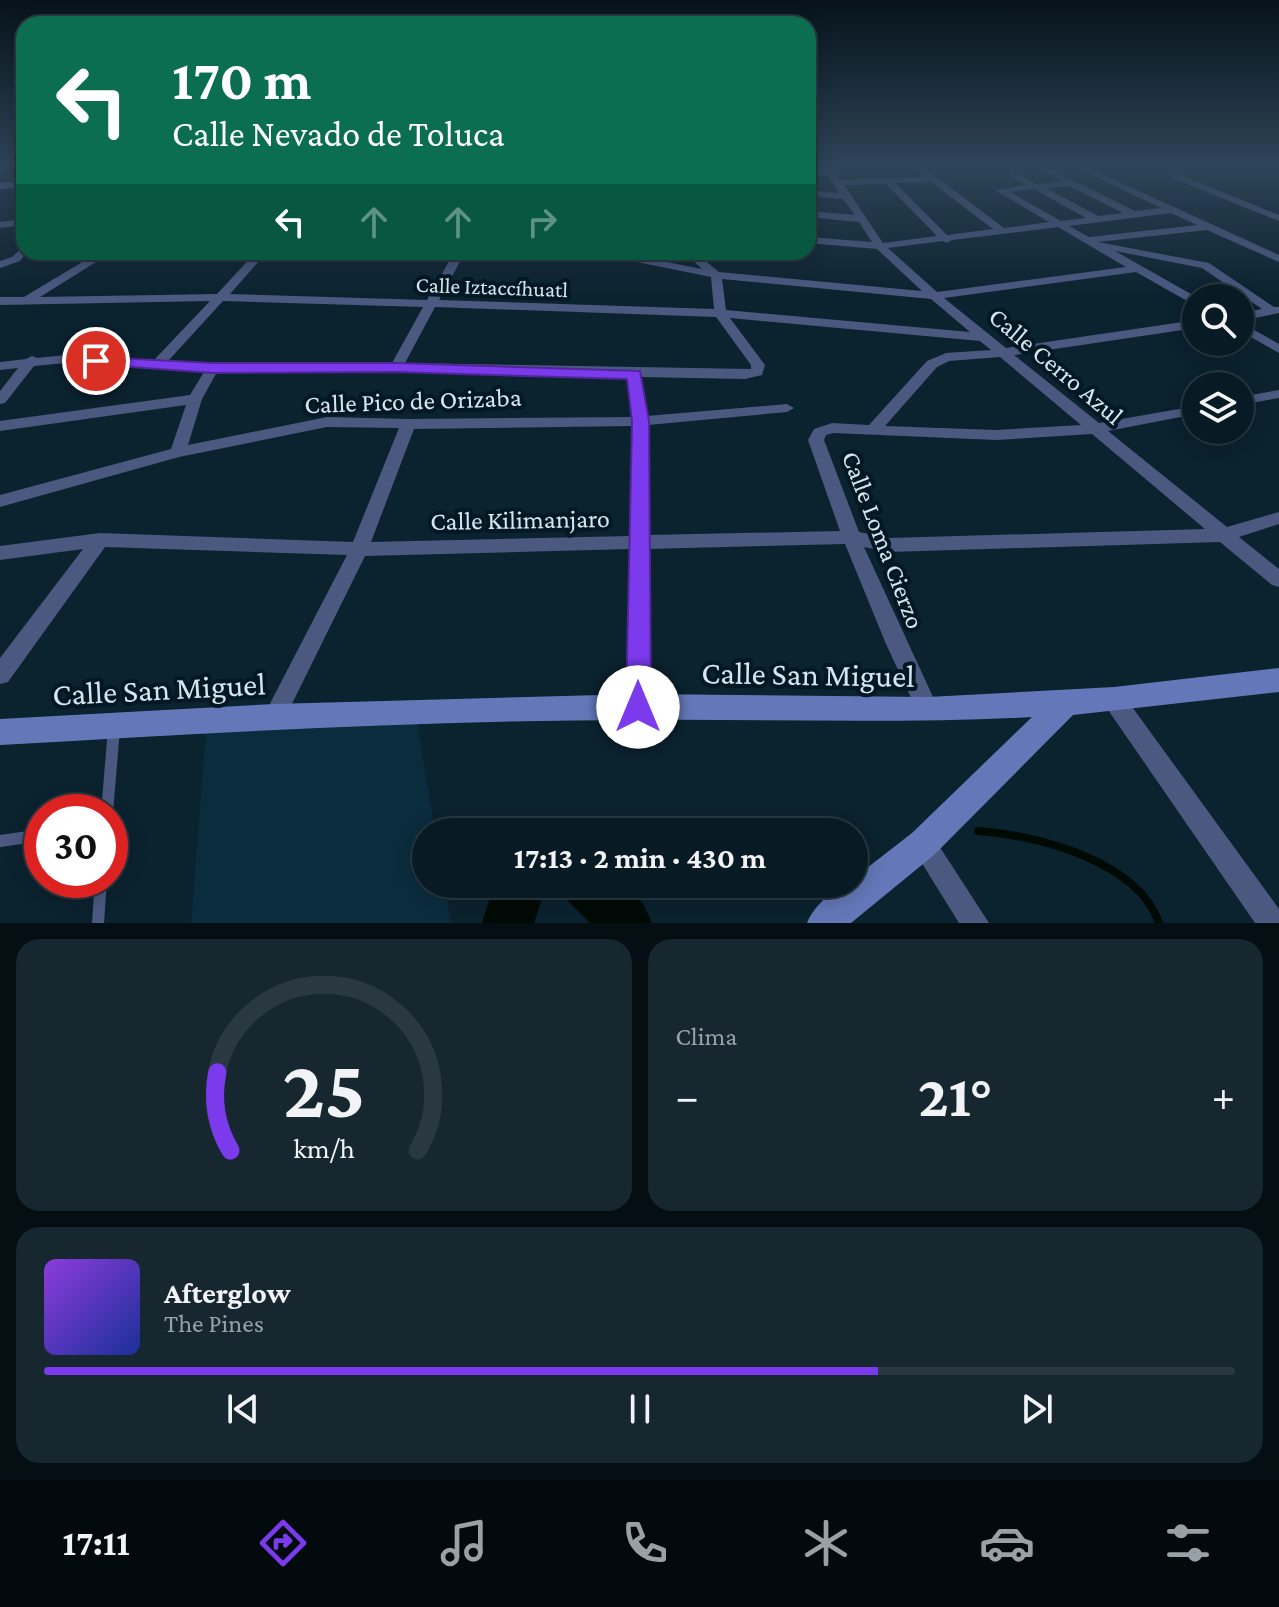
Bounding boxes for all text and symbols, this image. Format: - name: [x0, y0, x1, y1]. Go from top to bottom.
- icon: left: [40, 48, 144, 152]
- text: 170 m: [172, 49, 311, 111]
- text: Calle Nevado de Toluca: [172, 114, 505, 154]
- icon: left: [268, 200, 312, 244]
- icon: ahead: [352, 200, 396, 244]
- icon: ahead: [436, 200, 480, 244]
- icon: right: [520, 200, 564, 244]
- street label: Calle Iztaccíhuatl: [415, 272, 569, 302]
- map controls: [1182, 284, 1254, 444]
- button: search: [1182, 284, 1254, 356]
- street label: Calle Cerro Azul: [983, 302, 1129, 431]
- pin: [62, 327, 130, 395]
- icon: arrive: [74, 339, 118, 383]
- button: layers: [1182, 372, 1254, 444]
- street label: Calle Pico de Orizaba: [304, 383, 522, 419]
- street label: Calle Loma Cierzo: [836, 447, 930, 633]
- street label: Calle Kilimanjaro: [430, 504, 610, 536]
- street label: Calle San Miguel: [701, 654, 915, 694]
- street label: Calle San Miguel: [52, 665, 266, 713]
- position arrow: [596, 665, 680, 749]
- speed limit sign: 30: [24, 794, 128, 898]
- text: 17:13 · 2 min · 430 m: [514, 841, 766, 874]
- text: Clima: [676, 1022, 737, 1051]
- text: 25: [282, 1042, 365, 1135]
- text: 21°: [918, 1062, 993, 1129]
- text: −: [676, 1072, 699, 1120]
- text: +: [1212, 1072, 1235, 1120]
- text: km/h: [293, 1132, 355, 1164]
- text: Afterglow: [164, 1276, 291, 1309]
- text: The Pines: [164, 1309, 264, 1338]
- icon: previous: [221, 1387, 265, 1431]
- icon: pause: [618, 1387, 662, 1431]
- icon: next: [1015, 1387, 1059, 1431]
- icon: directions: [255, 1515, 311, 1571]
- icon: music: [436, 1515, 492, 1571]
- icon: phone: [617, 1515, 673, 1571]
- icon: climate: [798, 1515, 854, 1571]
- icon: car: [979, 1515, 1035, 1571]
- icon: filters: [1160, 1515, 1216, 1571]
- text: 17:11: [63, 1523, 130, 1563]

